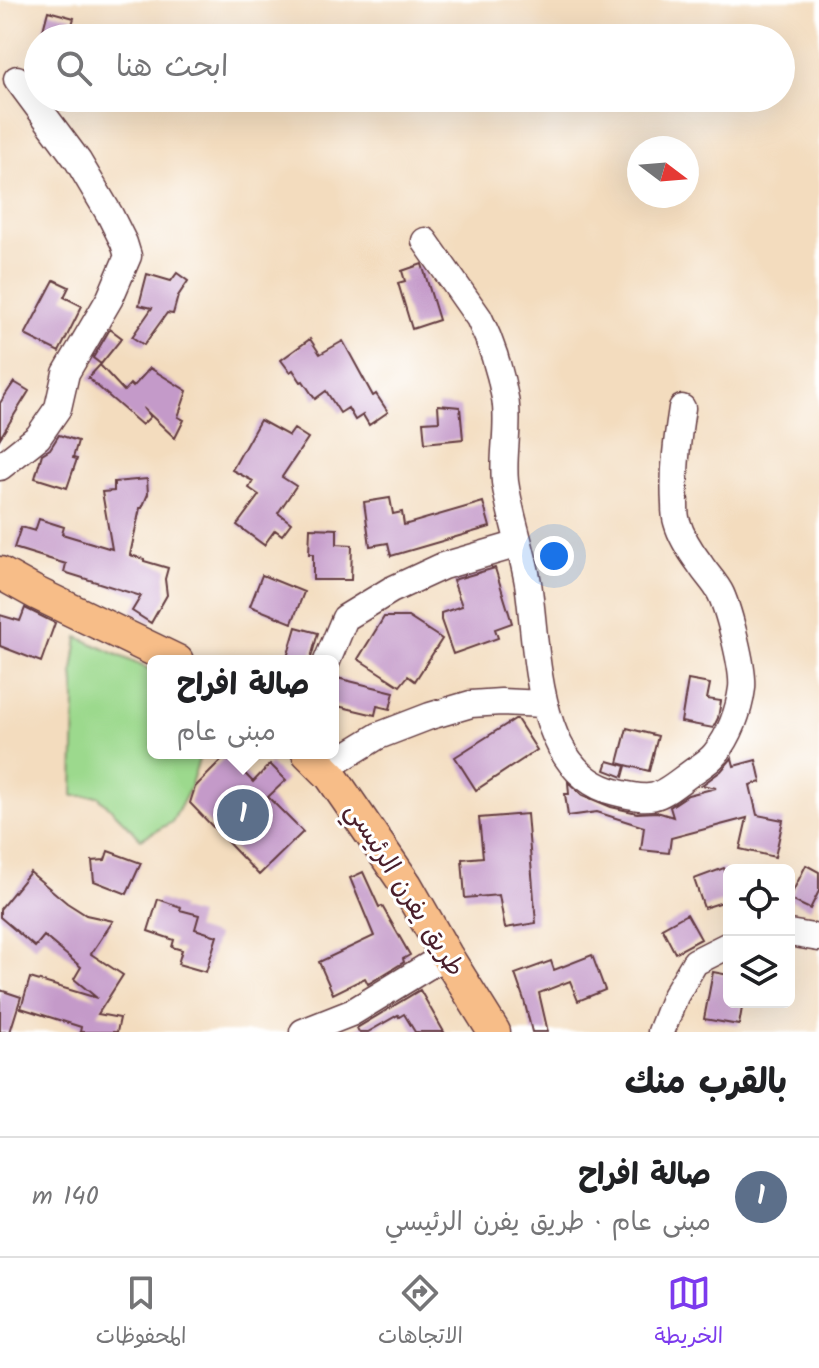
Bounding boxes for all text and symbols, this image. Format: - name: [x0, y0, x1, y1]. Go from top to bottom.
- search box: [24, 24, 795, 112]
- text: ابحث هنا: [116, 44, 228, 92]
- icon: search: [52, 46, 96, 90]
- north arrow: [627, 136, 699, 208]
- your location: [534, 536, 574, 576]
- popup: [147, 655, 339, 759]
- text: صالة افراح: [176, 662, 310, 710]
- text: مبنى عام: [176, 712, 276, 754]
- pin: 1: [217, 785, 269, 845]
- street label: طريق يفرن الرئيسي: [333, 794, 475, 986]
- map controls: [723, 864, 795, 1008]
- button: locate: [723, 864, 795, 936]
- button: layers: [723, 936, 795, 1008]
- text: بالقرب منك: [625, 1057, 787, 1111]
- text: صالة افراح: [578, 1152, 711, 1200]
- text: 140 m: [32, 1176, 99, 1218]
- text: 1: [757, 1176, 765, 1218]
- text: مبنى عام · طريق يفرن الرئيسي: [385, 1202, 711, 1244]
- tab: المحفوظات: [96, 1271, 186, 1355]
- tab: الاتجاهات: [378, 1271, 463, 1355]
- tab: الخريطة: [655, 1271, 723, 1355]

